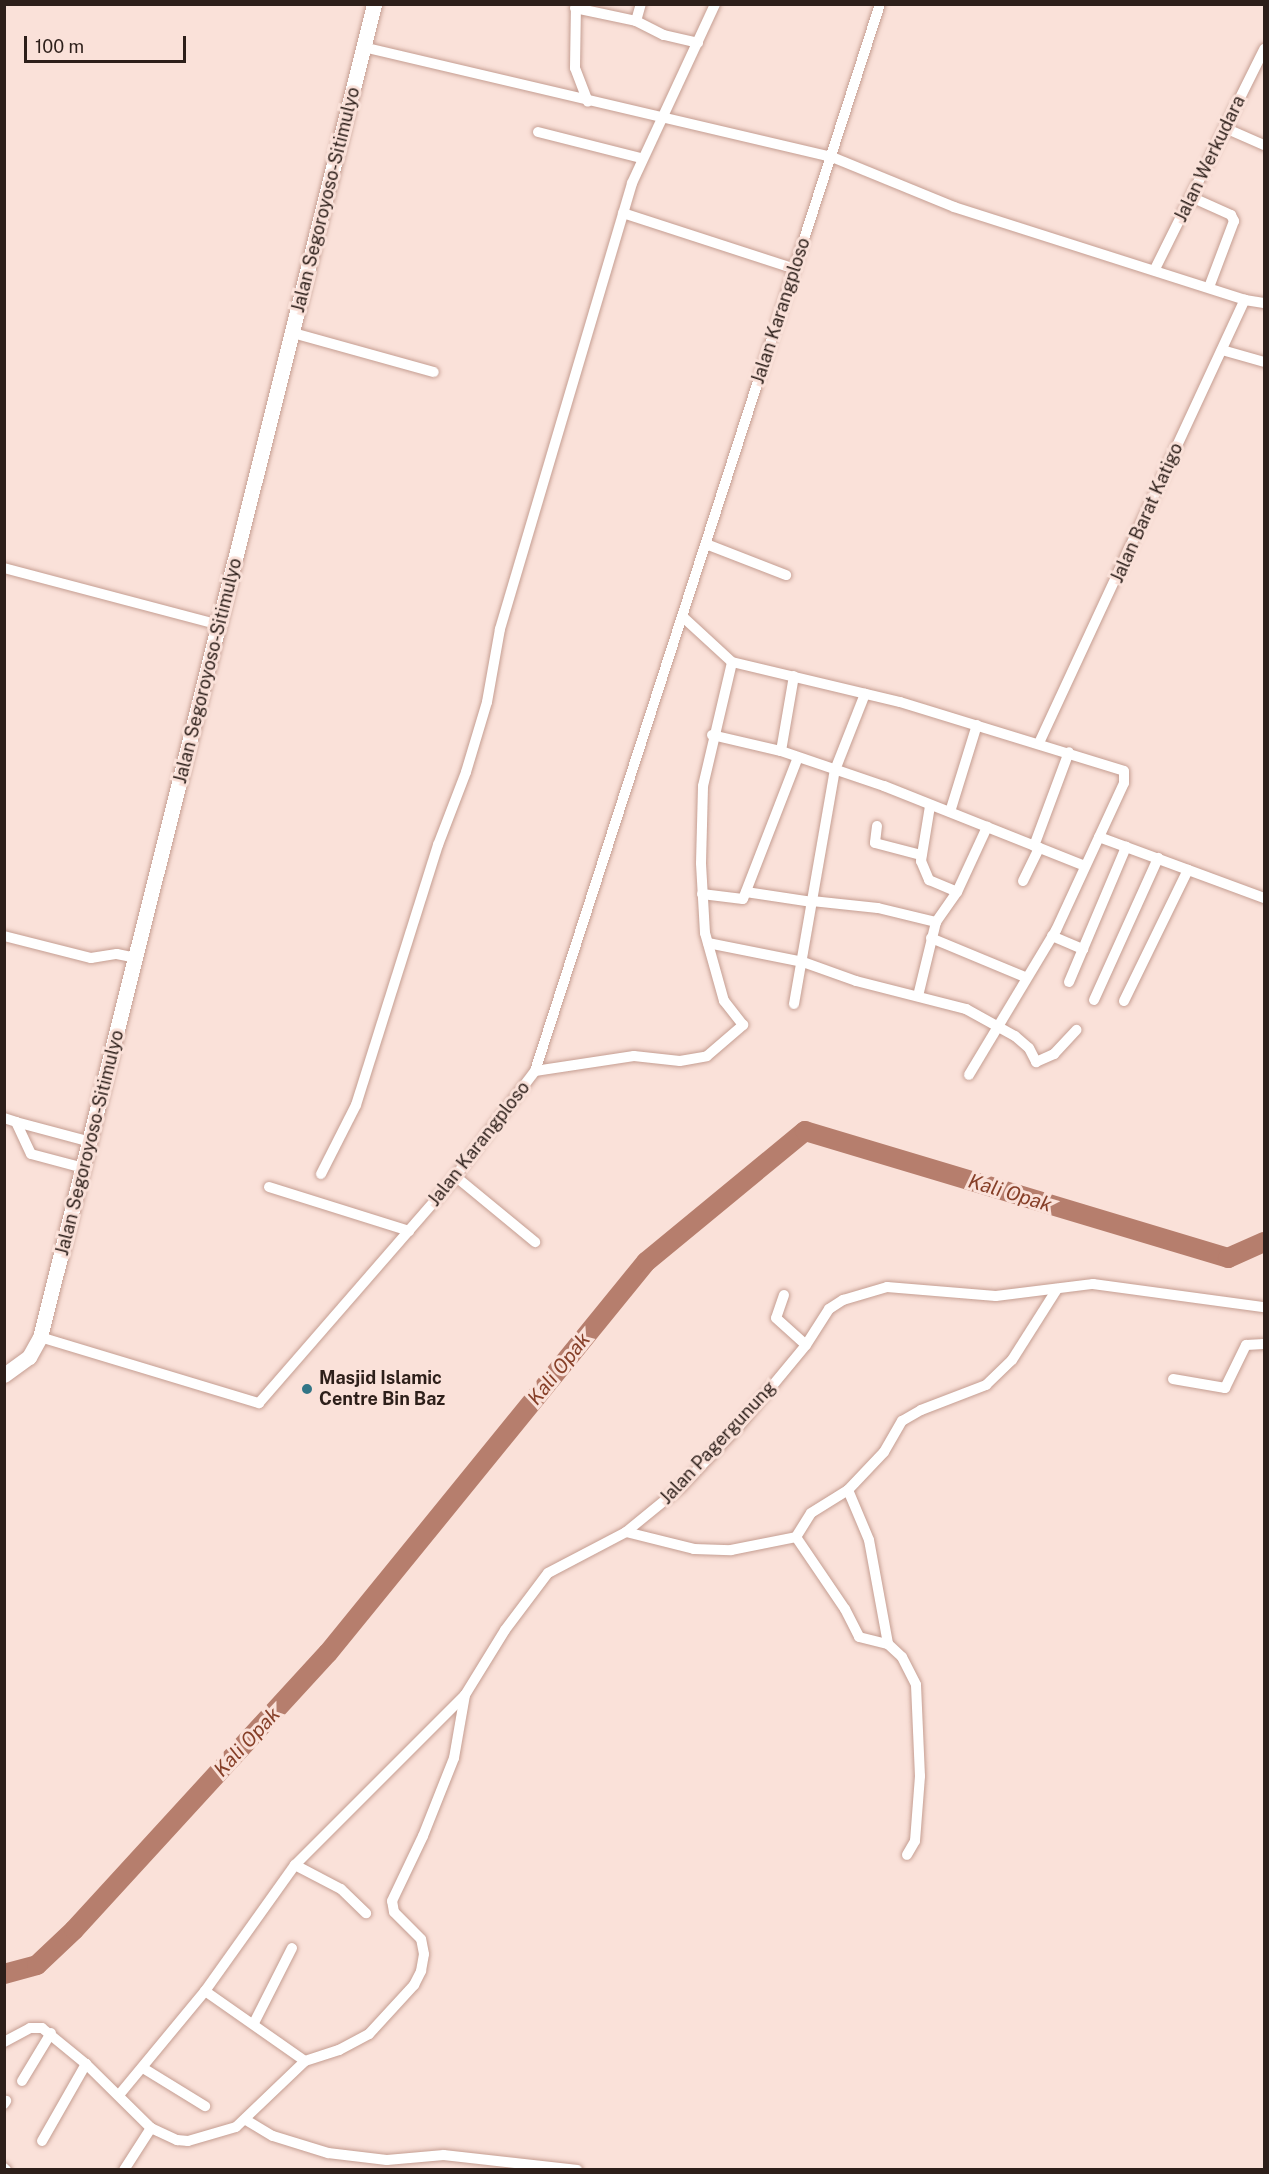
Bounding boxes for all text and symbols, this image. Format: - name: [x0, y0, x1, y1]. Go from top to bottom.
- scale bar: [27, 24, 189, 62]
- text: 100 m: [35, 36, 84, 57]
- street label: Jalan Segoroyoso-Sitimulyo: [288, 85, 364, 315]
- street label: Jalan Werkudara: [1170, 92, 1250, 226]
- street label: Jalan Karangploso: [747, 235, 815, 387]
- street label: Jalan Barat Katigo: [1106, 440, 1188, 586]
- street label: Jalan Segoroyoso-Sitimulyo: [170, 556, 246, 786]
- street label: Jalan Segoroyoso-Sitimulyo: [52, 1028, 128, 1258]
- street label: Jalan Karangploso: [424, 1077, 534, 1211]
- water label: Kali Opak: [965, 1169, 1055, 1217]
- water label: Kali Opak: [523, 1328, 595, 1410]
- place label: Masjid Islamic Centre Bin Baz: [319, 1368, 445, 1410]
- street label: Jalan Pagergunung: [655, 1377, 781, 1509]
- marker: Masjid Islamic Centre Bin Baz: [300, 1382, 314, 1396]
- water label: Kali Opak: [209, 1702, 285, 1782]

